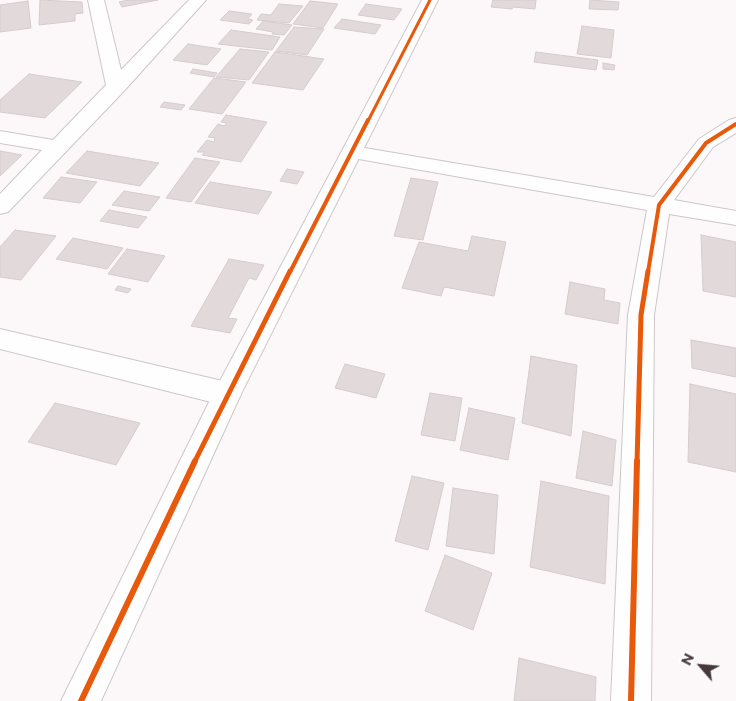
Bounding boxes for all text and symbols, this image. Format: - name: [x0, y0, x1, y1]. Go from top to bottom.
- north arrow: [676, 641, 726, 691]
- text: N: [677, 650, 698, 668]

